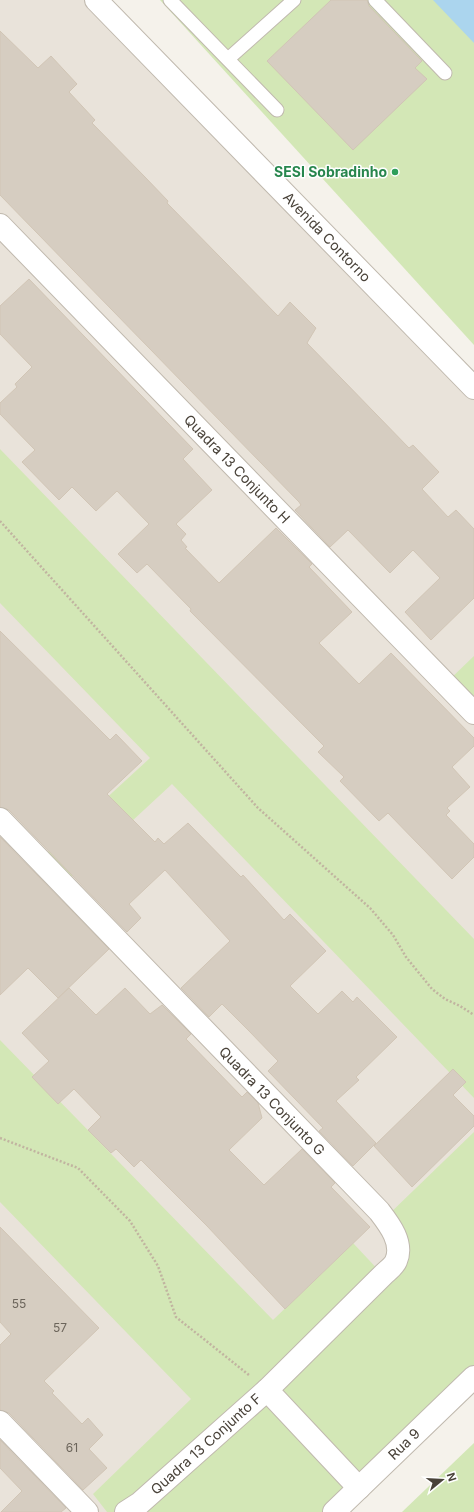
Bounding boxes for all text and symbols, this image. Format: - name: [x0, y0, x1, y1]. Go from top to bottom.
- place label: SESI Sobradinho: [274, 163, 387, 180]
- marker: SESI Sobradinho: [390, 167, 400, 177]
- street label: Avenida Contorno: [280, 188, 375, 285]
- street label: Quadra 13 Conjunto H: [181, 411, 294, 527]
- street label: Quadra 13 Conjunto G: [216, 1043, 329, 1159]
- house number: 55: [12, 1296, 26, 1311]
- house number: 57: [53, 1320, 67, 1335]
- street label: Quadra 13 Conjunto F: [147, 1390, 264, 1498]
- street label: Rua 9: [384, 1424, 423, 1463]
- house number: 61: [66, 1440, 78, 1455]
- north arrow: [422, 1460, 462, 1500]
- text: N: [444, 1471, 459, 1483]

